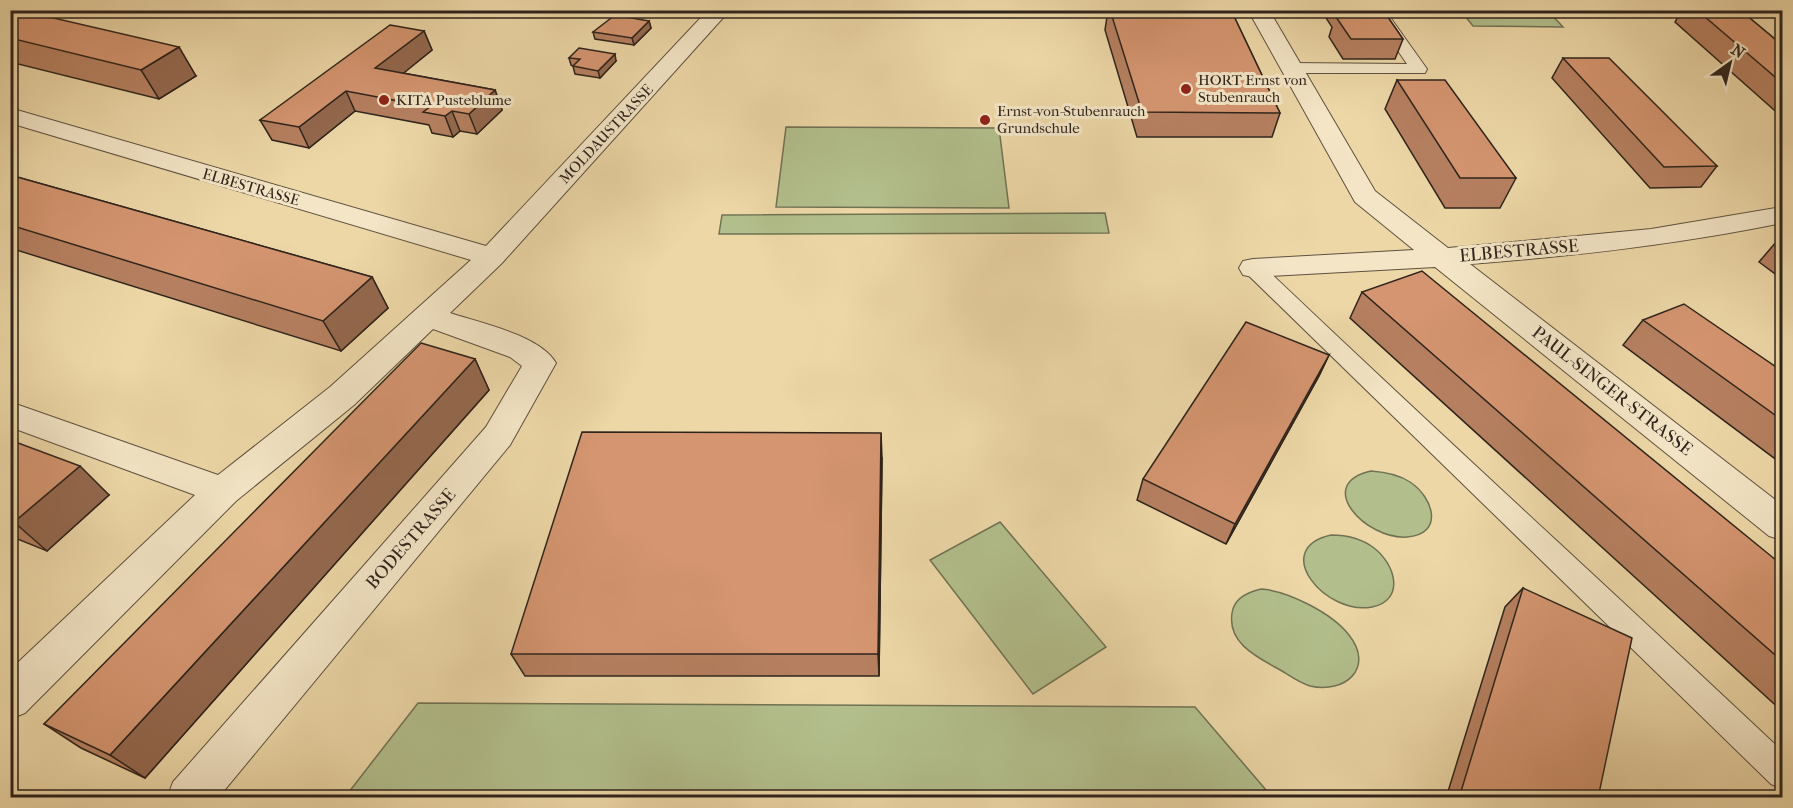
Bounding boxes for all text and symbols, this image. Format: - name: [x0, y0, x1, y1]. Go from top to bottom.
- north arrow: [1700, 33, 1760, 93]
- text: N: [1728, 40, 1749, 63]
- place label: HORT Ernst von Stubenrauch: [1198, 71, 1307, 106]
- street label: MOLDAUSTRASSE: [555, 81, 657, 187]
- marker: HORT Ernst von Stubenrauch: [1179, 82, 1193, 96]
- place label: KITA Pusteblume: [396, 91, 512, 109]
- marker: KITA Pusteblume: [377, 93, 391, 107]
- place label: Ernst-von-Stubenrauch Grundschule: [997, 102, 1146, 137]
- marker: Ernst-von-Stubenrauch Grundschule: [978, 113, 992, 127]
- street label: ELBESTRASSE: [200, 165, 302, 209]
- street label: ELBESTRASSE: [1458, 235, 1580, 267]
- street label: PAUL-SINGER-STRASSE: [1528, 322, 1696, 460]
- street label: BODESTRASSE: [362, 485, 460, 593]

